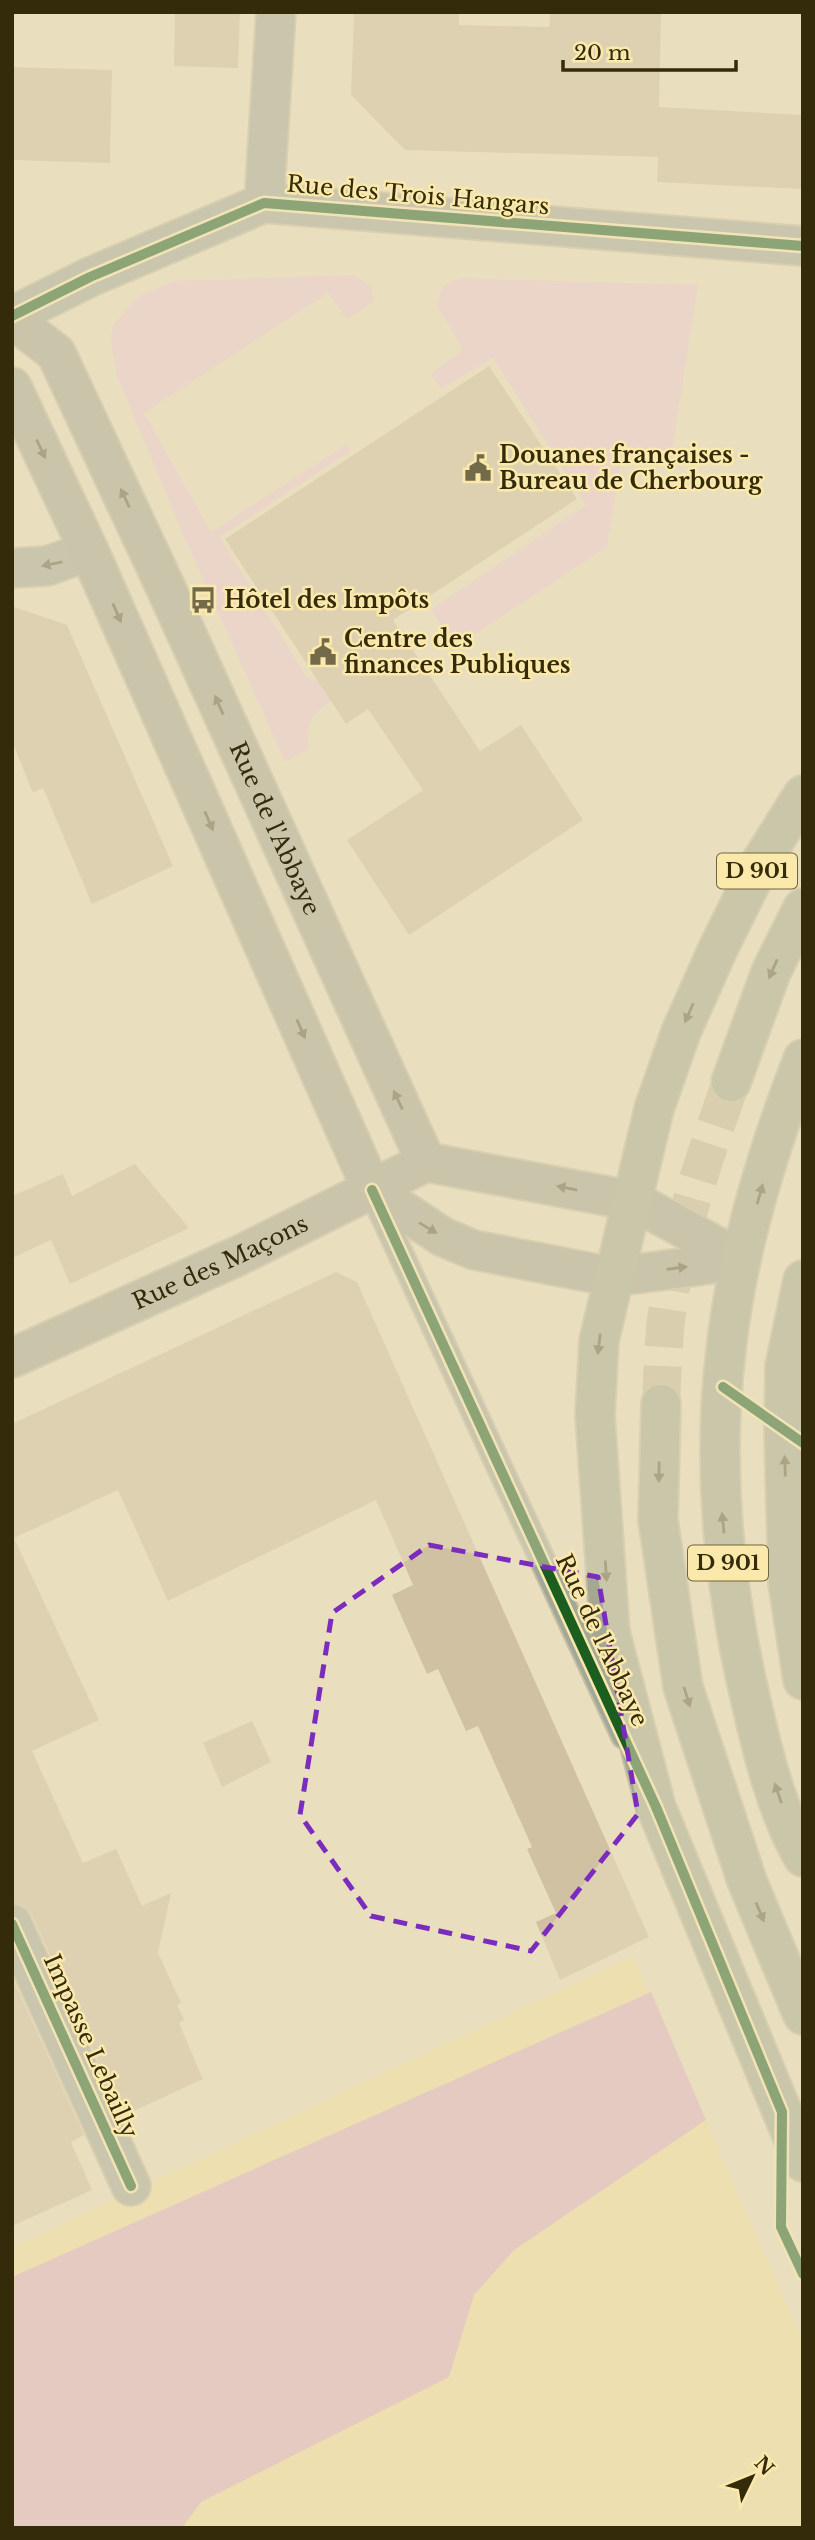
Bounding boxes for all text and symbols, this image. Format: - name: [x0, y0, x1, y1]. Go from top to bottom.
- scale bar: [563, 28, 736, 72]
- text: 20 m: [574, 40, 631, 66]
- street label: Rue des Trois Hangars: [285, 170, 551, 220]
- one-way arrow: [35, 439, 47, 459]
- place label: Douanes françaises - Bureau de Cherbourg: [499, 441, 763, 495]
- public building icon: Douanes françaises - Bureau de Cherbourg: [463, 453, 493, 483]
- one-way arrow: [119, 488, 130, 508]
- one-way arrow: [41, 559, 63, 570]
- bus stop icon: Hôtel des Impôts: [188, 585, 218, 615]
- place label: Hôtel des Impôts: [224, 586, 429, 614]
- one-way arrow: [111, 603, 123, 623]
- place label: Centre des finances Publiques: [344, 625, 571, 679]
- public building icon: Centre des finances Publiques: [308, 637, 338, 667]
- one-way arrow: [213, 695, 225, 715]
- street label: Rue de l'Abbaye: [223, 737, 326, 919]
- one-way arrow: [203, 811, 215, 831]
- road number: D 901: [717, 854, 797, 888]
- one-way arrow: [767, 959, 779, 979]
- one-way arrow: [683, 1003, 694, 1024]
- one-way arrow: [296, 1019, 307, 1040]
- one-way arrow: [392, 1089, 403, 1110]
- one-way arrow: [556, 1183, 578, 1194]
- one-way arrow: [755, 1183, 765, 1204]
- street label: Rue des Maçons: [128, 1209, 313, 1316]
- one-way arrow: [419, 1222, 438, 1234]
- one-way arrow: [666, 1263, 688, 1274]
- one-way arrow: [594, 1333, 605, 1355]
- one-way arrow: [779, 1455, 790, 1477]
- one-way arrow: [654, 1461, 665, 1483]
- one-way arrow: [718, 1512, 729, 1534]
- road number: D 901: [688, 1546, 768, 1580]
- street label: Rue de l'Abbaye: [550, 1549, 654, 1731]
- one-way arrow: [601, 1560, 612, 1582]
- one-way arrow: [682, 1687, 692, 1708]
- one-way arrow: [772, 1783, 783, 1804]
- one-way arrow: [754, 1902, 765, 1923]
- street label: Impasse Lebailly: [38, 1950, 144, 2143]
- north arrow: [717, 2442, 787, 2512]
- text: N: [750, 2451, 779, 2480]

